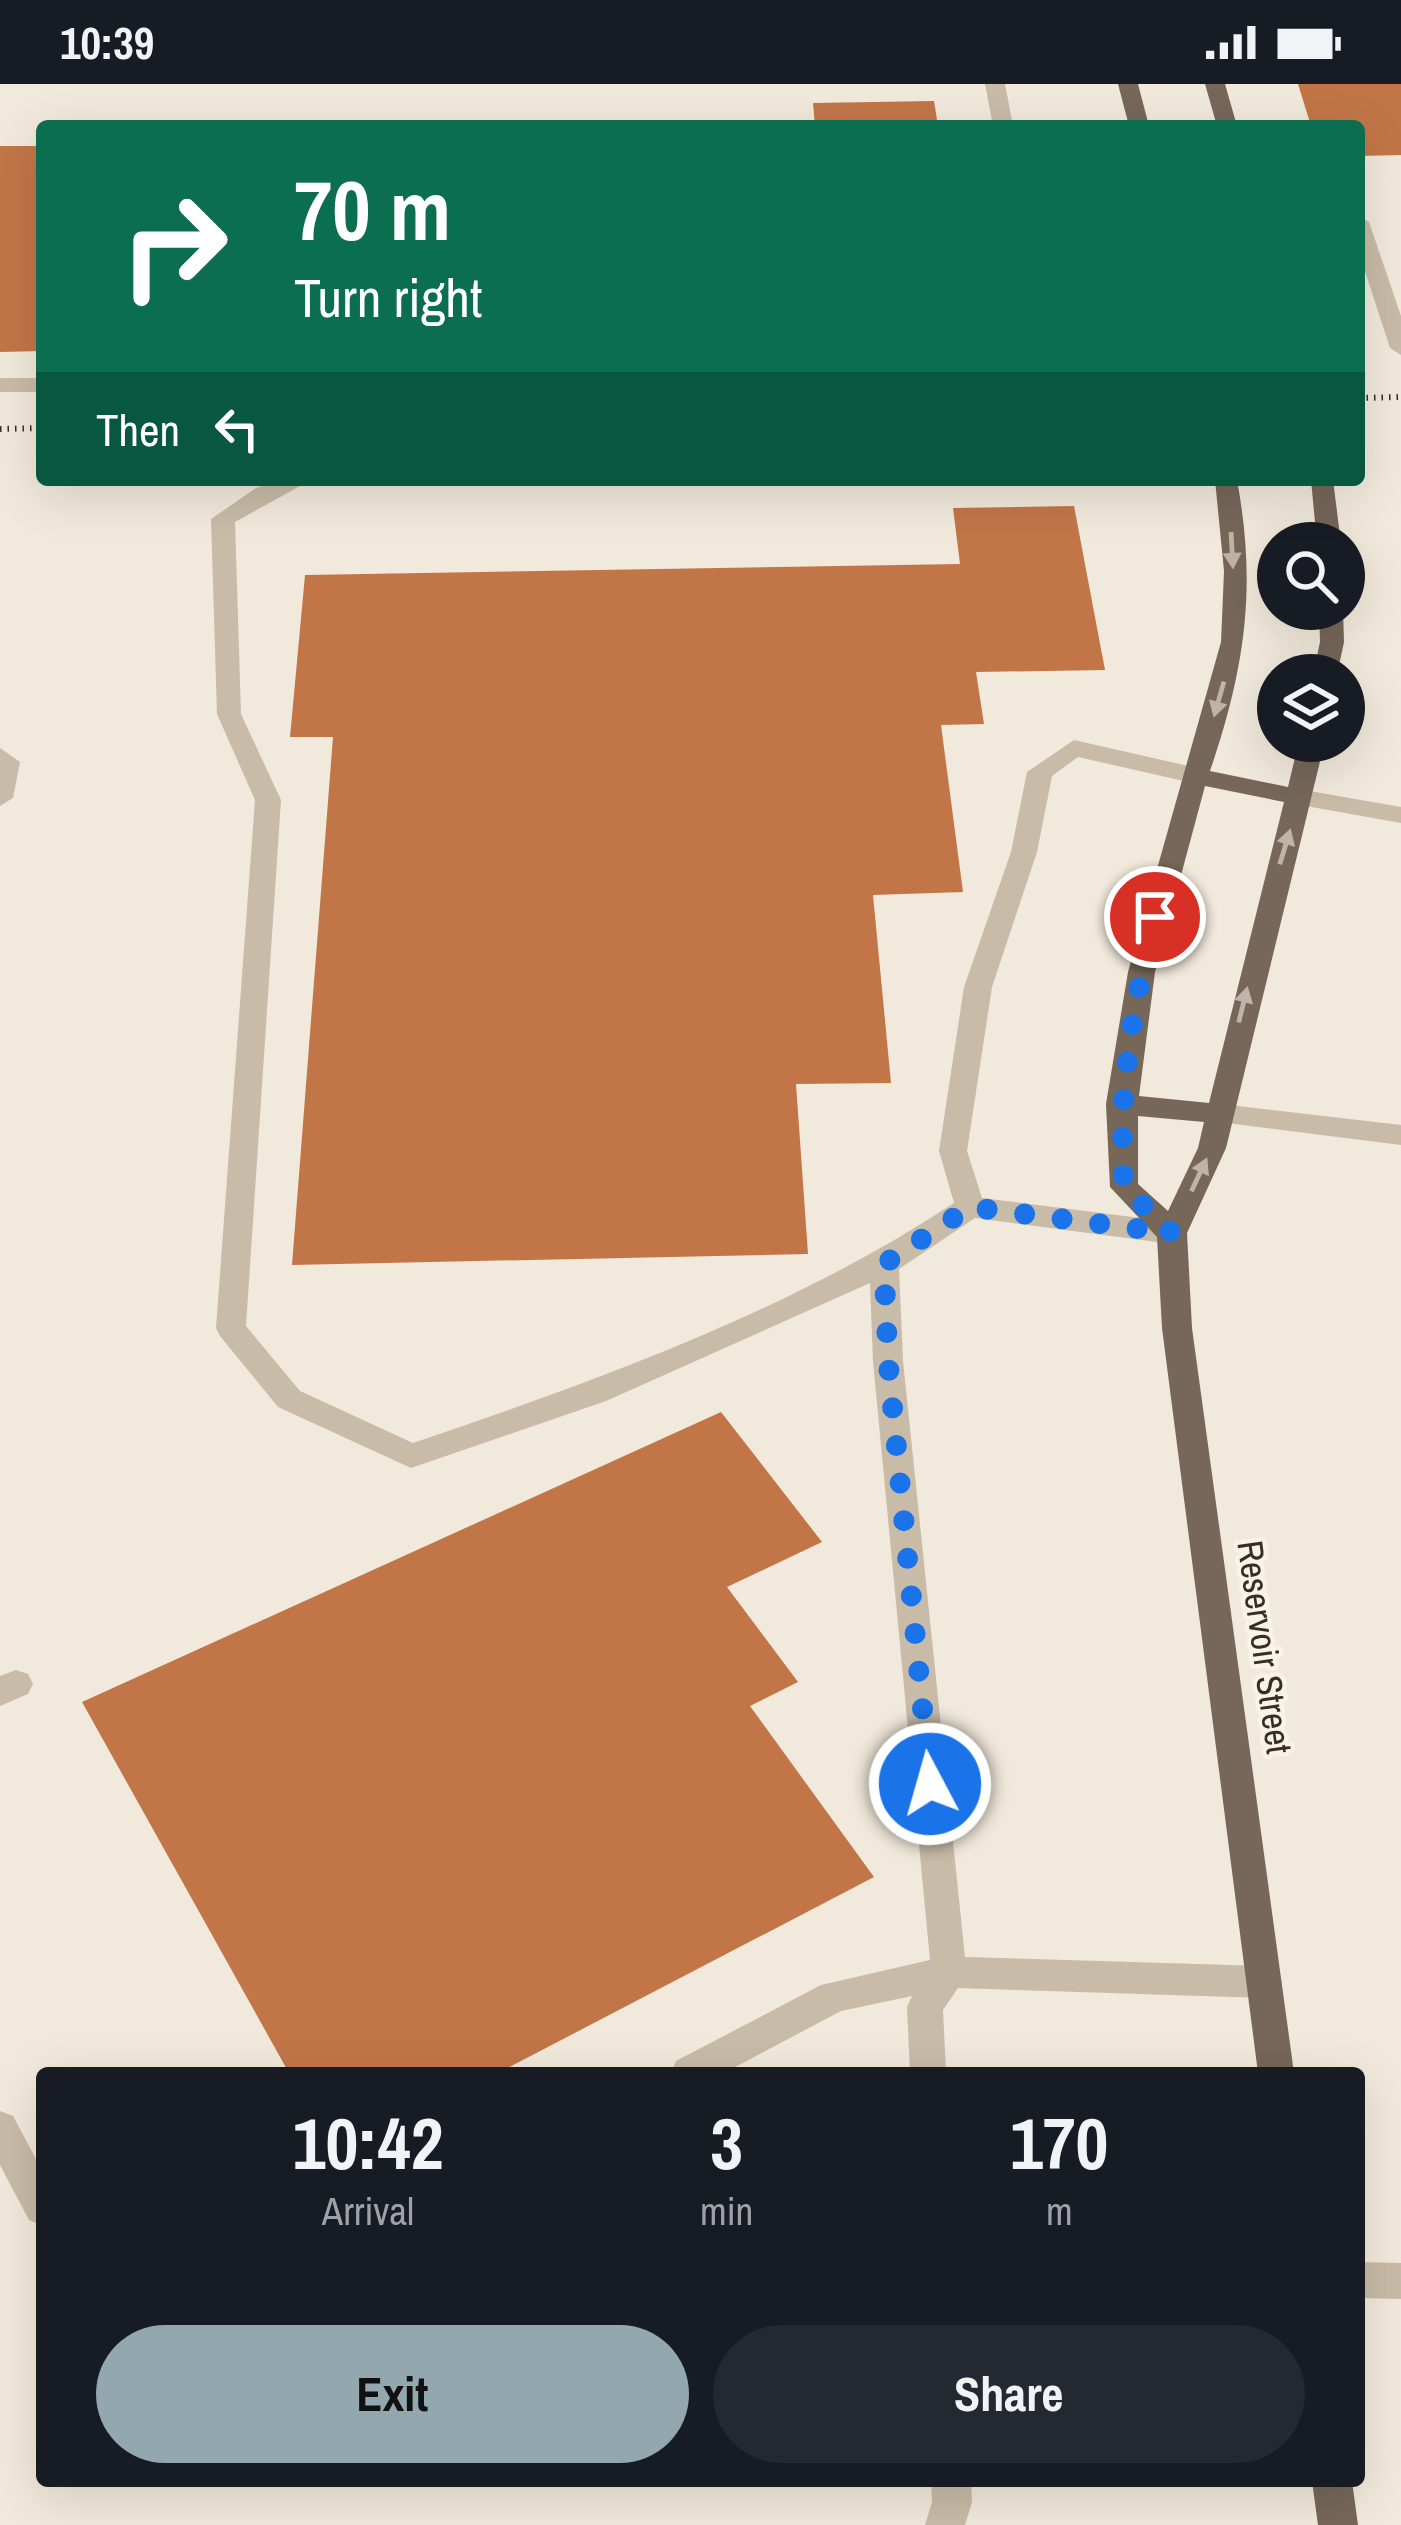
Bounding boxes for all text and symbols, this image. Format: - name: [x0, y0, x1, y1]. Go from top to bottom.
- text: 10:39: [60, 12, 154, 73]
- text: 70 m: [294, 153, 451, 266]
- icon: right: [96, 168, 252, 324]
- text: Turn right: [294, 261, 482, 334]
- icon: left: [204, 396, 270, 462]
- text: Then: [96, 399, 180, 460]
- map controls: [1257, 522, 1365, 762]
- button: search: [1257, 522, 1365, 630]
- one-way arrow: [1223, 532, 1242, 570]
- button: layers: [1257, 654, 1365, 762]
- one-way arrow: [1209, 681, 1227, 718]
- one-way arrow: [1277, 828, 1295, 865]
- pin: [1104, 866, 1206, 968]
- icon: arrive: [1122, 884, 1188, 950]
- one-way arrow: [1234, 986, 1253, 1023]
- one-way arrow: [1189, 1157, 1209, 1192]
- street label: Reservoir Street: [1226, 1537, 1304, 1757]
- position arrow: [867, 1721, 993, 1847]
- text: 10:42: [293, 2094, 444, 2191]
- text: 3: [710, 2094, 743, 2191]
- text: 170: [1010, 2094, 1108, 2191]
- text: Arrival: [322, 2185, 414, 2237]
- text: min: [700, 2185, 753, 2237]
- text: m: [1046, 2185, 1073, 2237]
- button: Exit: [96, 2325, 689, 2463]
- button: Share: [713, 2325, 1305, 2463]

